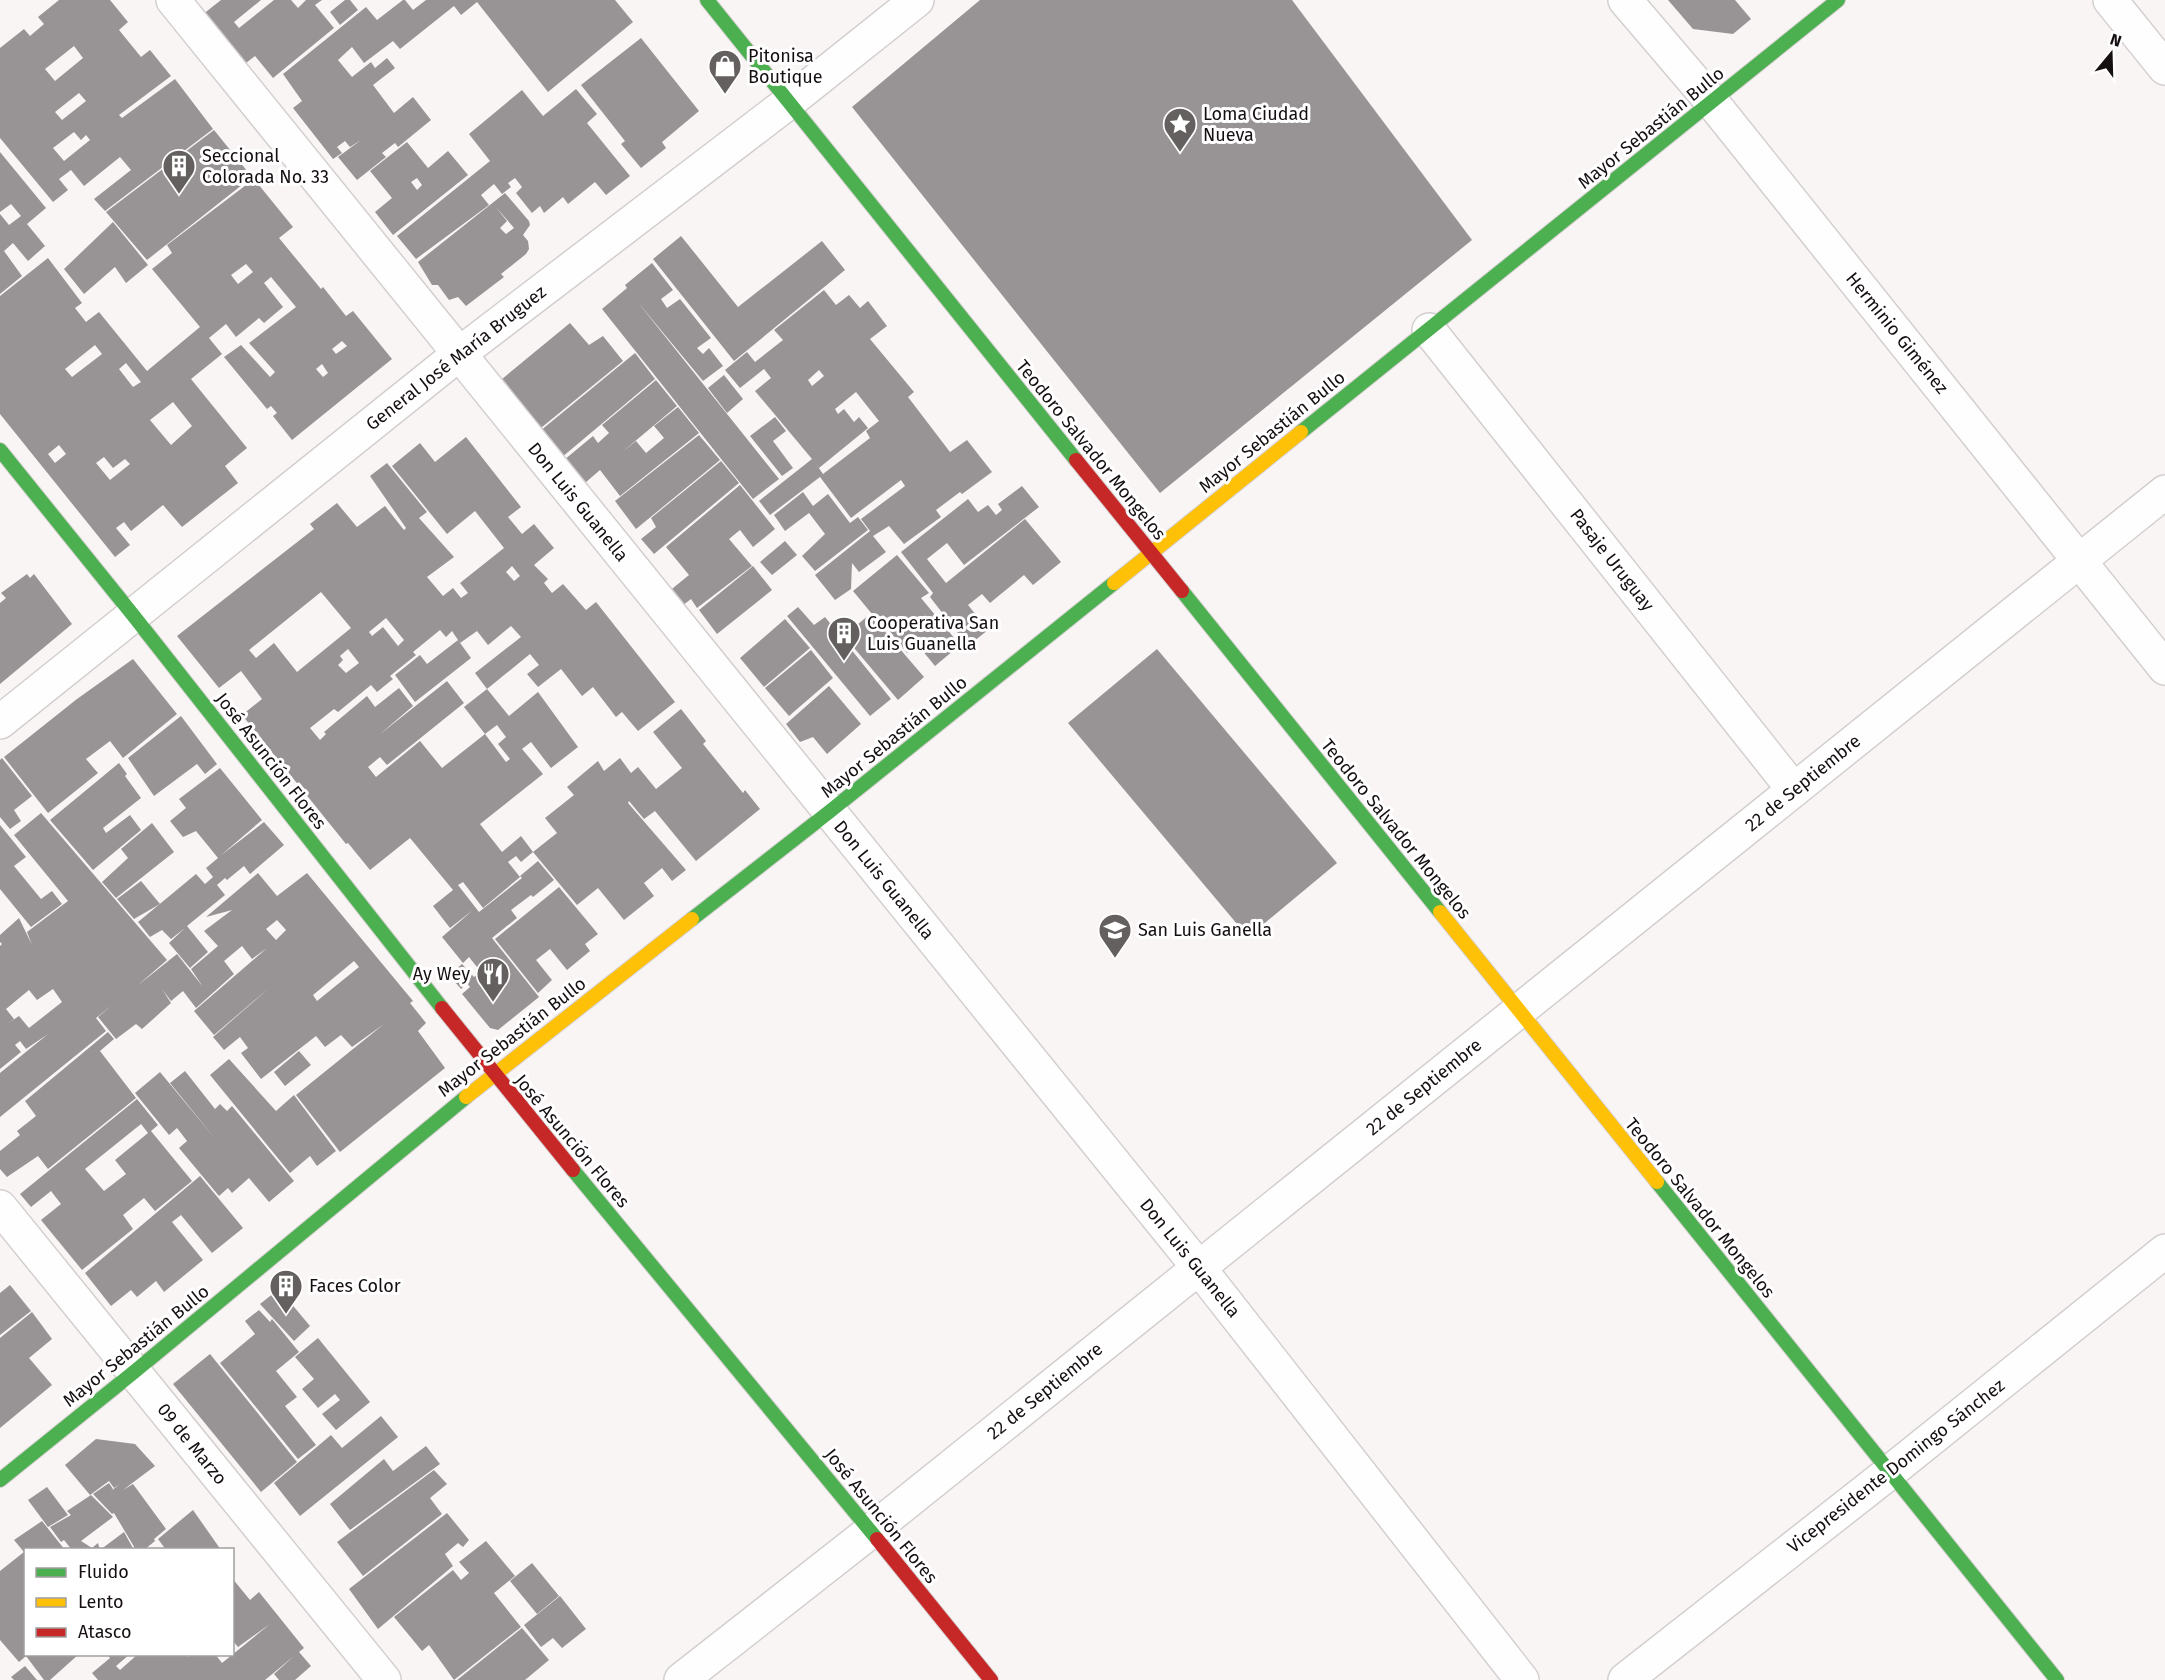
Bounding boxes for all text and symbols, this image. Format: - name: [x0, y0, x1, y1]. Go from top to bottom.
- north arrow: [2081, 24, 2141, 84]
- text: N: [2108, 30, 2124, 51]
- place label: Pitonisa Boutique: [748, 45, 823, 88]
- shop icon: Pitonisa Boutique: [707, 48, 743, 95]
- street label: Mayor Sebastián Bullo: [1573, 62, 1729, 194]
- place label: Loma Ciudad Nueva: [1203, 103, 1309, 146]
- place icon: Loma Ciudad Nueva: [1162, 106, 1198, 153]
- place label: Seccional Colorada No. 33: [202, 145, 329, 188]
- building icon: Seccional Colorada No. 33: [161, 148, 197, 195]
- street label: Herminio Giménez: [1841, 268, 1953, 398]
- street label: General José María Bruguez: [362, 281, 551, 435]
- street label: Teodoro Salvador Mongelos: [1011, 355, 1171, 545]
- street label: Mayor Sebastián Bullo: [1194, 366, 1350, 498]
- street label: Don Luis Guanella: [523, 438, 633, 566]
- street label: Pasaje Uruguay: [1565, 504, 1659, 616]
- place label: Cooperativa San Luis Guanella: [867, 612, 999, 655]
- building icon: Cooperativa San Luis Guanella: [826, 615, 862, 662]
- street label: Mayor Sebastián Bullo: [816, 671, 972, 803]
- street label: José Asunción Flores: [211, 688, 331, 834]
- street label: 22 de Septiembre: [1741, 730, 1865, 836]
- street label: Teodoro Salvador Mongelos: [1316, 734, 1476, 924]
- street label: Don Luis Guanella: [829, 816, 939, 944]
- school or university icon: San Luis Ganella: [1097, 912, 1133, 959]
- place label: San Luis Ganella: [1138, 919, 1272, 941]
- restaurant icon: Ay Wey: [475, 956, 511, 1003]
- place label: Ay Wey: [413, 963, 470, 985]
- street label: Mayor Sebastián Bullo: [434, 972, 590, 1102]
- street label: 22 de Septiembre: [1362, 1034, 1486, 1140]
- street label: José Asunción Flores: [510, 1070, 634, 1212]
- street label: Teodoro Salvador Mongelos: [1620, 1113, 1780, 1303]
- street label: Don Luis Guanella: [1135, 1194, 1245, 1322]
- building icon: Faces Color: [268, 1268, 304, 1315]
- place label: Faces Color: [309, 1275, 401, 1297]
- street label: Mayor Sebastián Bullo: [58, 1280, 214, 1412]
- street label: 22 de Septiembre: [983, 1338, 1107, 1444]
- street label: Vicepresidente Domingo Sánchez: [1783, 1374, 2009, 1558]
- street label: 09 de Marzo: [153, 1399, 231, 1489]
- street label: José Asunción Flores: [820, 1444, 942, 1588]
- legend: [24, 1548, 234, 1656]
- text: Fluido: [78, 1561, 129, 1583]
- text: Lento: [78, 1591, 124, 1613]
- text: Atasco: [78, 1621, 131, 1643]

